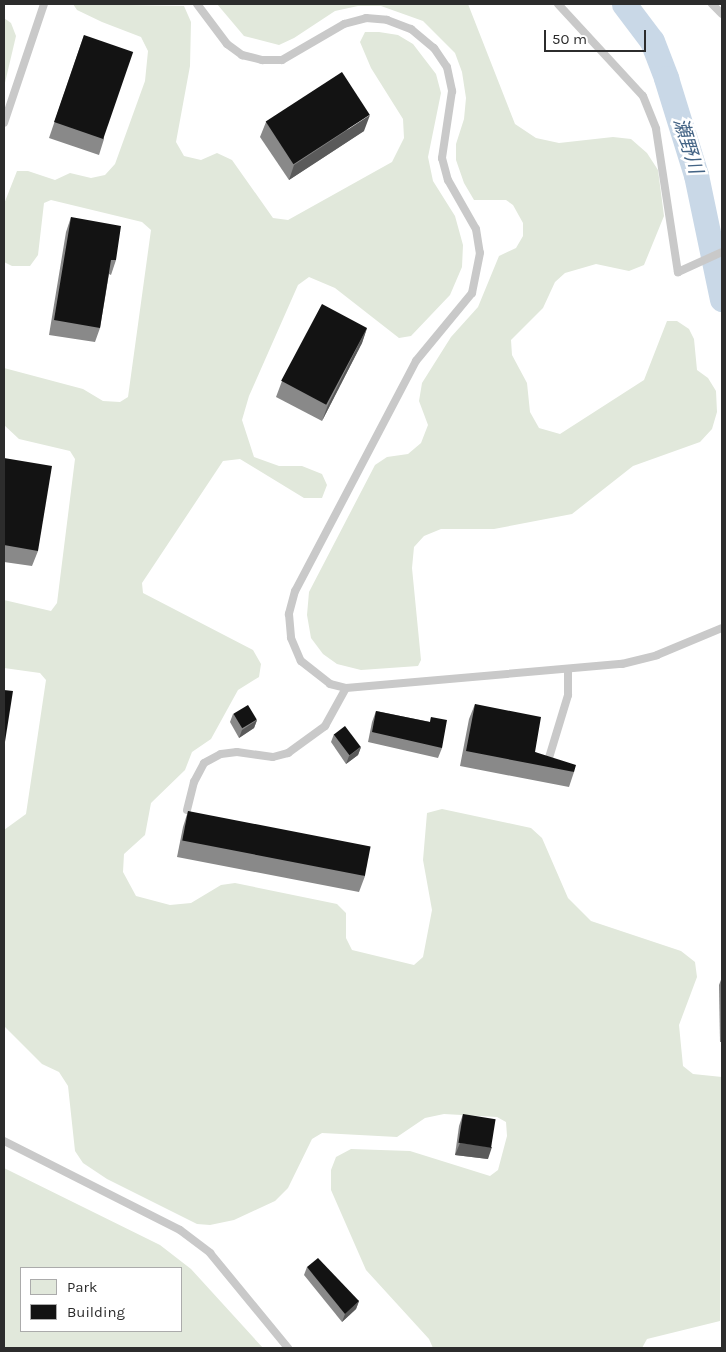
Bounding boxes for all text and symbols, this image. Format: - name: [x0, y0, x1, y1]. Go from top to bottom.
- scale bar: [546, 20, 648, 52]
- text: 50 m: [552, 30, 587, 48]
- water label: 瀬野川: [668, 115, 706, 177]
- legend: [20, 1267, 182, 1332]
- text: Park: [67, 1278, 97, 1296]
- text: Building: [67, 1303, 125, 1321]

